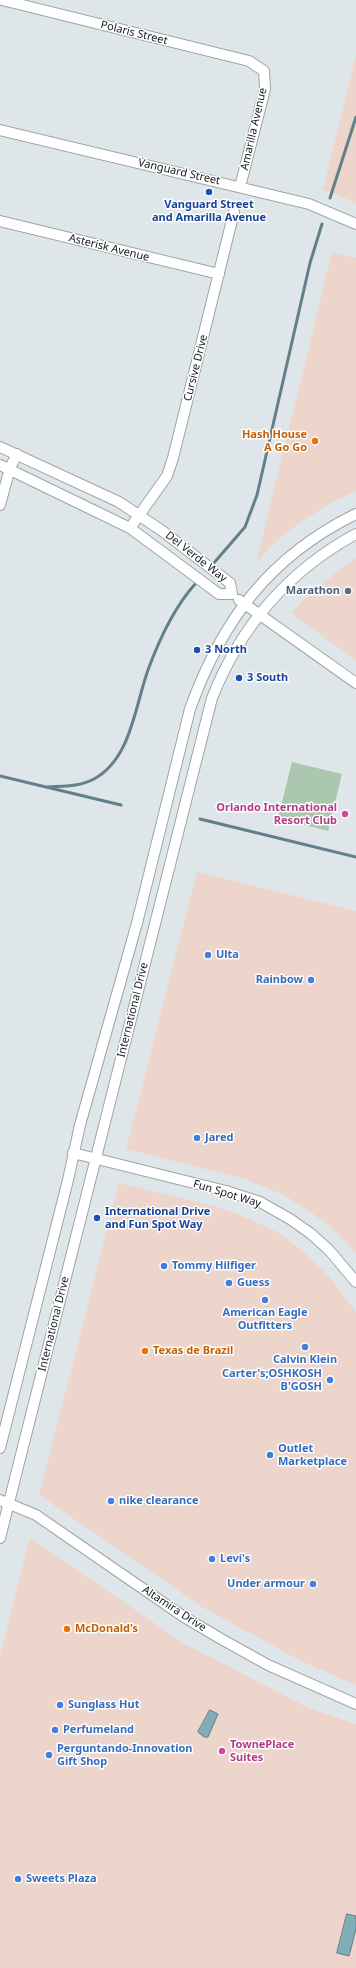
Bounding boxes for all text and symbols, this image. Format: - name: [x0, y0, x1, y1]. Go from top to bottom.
- street label: Polaris Street: [99, 18, 169, 48]
- street label: Amarilla Avenue: [238, 86, 270, 172]
- street label: Vanguard Street: [137, 156, 221, 188]
- marker: Vanguard Street and Amarilla Avenue: [204, 187, 214, 197]
- place label: Vanguard Street and Amarilla Avenue: [152, 198, 266, 224]
- street label: Asterisk Avenue: [67, 232, 151, 264]
- street label: Cursive Drive: [181, 333, 211, 403]
- place label: Hash House A Go Go: [242, 428, 307, 454]
- marker: Hash House A Go Go: [310, 436, 320, 446]
- street label: Del Verde Way: [163, 529, 229, 585]
- place label: Marathon: [286, 584, 340, 598]
- marker: Marathon: [343, 586, 353, 596]
- place label: 3 North: [205, 643, 247, 657]
- marker: 3 North: [192, 645, 202, 655]
- place label: 3 South: [247, 671, 288, 685]
- marker: 3 South: [234, 673, 244, 683]
- place label: Orlando International Resort Club: [216, 801, 337, 827]
- marker: Orlando International Resort Club: [340, 809, 350, 819]
- place label: Ulta: [216, 948, 239, 962]
- marker: Ulta: [203, 950, 213, 960]
- street label: International Drive: [115, 961, 151, 1059]
- place label: Rainbow: [256, 973, 303, 987]
- marker: Rainbow: [306, 975, 316, 985]
- place label: Jared: [205, 1131, 233, 1145]
- marker: Jared: [192, 1133, 202, 1143]
- street label: Fun Spot Way: [191, 1177, 263, 1211]
- place label: International Drive and Fun Spot Way: [105, 1205, 210, 1231]
- marker: International Drive and Fun Spot Way: [92, 1213, 102, 1223]
- place label: Tommy Hilfiger: [172, 1259, 256, 1273]
- marker: Tommy Hilfiger: [159, 1261, 169, 1271]
- street label: International Drive: [36, 1275, 72, 1373]
- place label: Guess: [237, 1276, 270, 1290]
- marker: Guess: [224, 1278, 234, 1288]
- marker: American Eagle Outfitters: [260, 1295, 270, 1305]
- place label: American Eagle Outfitters: [223, 1306, 307, 1332]
- marker: Calvin Klein: [300, 1342, 310, 1352]
- place label: Texas de Brazil: [153, 1344, 233, 1358]
- marker: Texas de Brazil: [140, 1346, 150, 1356]
- place label: Calvin Klein: [273, 1353, 337, 1367]
- place label: Carter's;OSHKOSH B'GOSH: [222, 1367, 322, 1393]
- marker: Carter's;OSHKOSH B'GOSH: [325, 1375, 335, 1385]
- place label: Outlet Marketplace: [278, 1442, 347, 1468]
- marker: Outlet Marketplace: [265, 1450, 275, 1460]
- place label: nike clearance: [119, 1494, 198, 1508]
- marker: nike clearance: [106, 1496, 116, 1506]
- place label: Levi's: [220, 1552, 250, 1566]
- marker: Levi's: [207, 1554, 217, 1564]
- place label: Under armour: [227, 1577, 305, 1591]
- marker: Under armour: [308, 1579, 318, 1589]
- street label: Altamira Drive: [140, 1583, 208, 1635]
- place label: McDonald's: [75, 1622, 138, 1636]
- marker: McDonald's: [62, 1624, 72, 1634]
- place label: Sunglass Hut: [68, 1698, 139, 1712]
- marker: Sunglass Hut: [55, 1700, 65, 1710]
- place label: Perfumeland: [63, 1723, 134, 1737]
- marker: Perfumeland: [50, 1725, 60, 1735]
- place label: TownePlace Suites: [230, 1738, 294, 1764]
- place label: Perguntando-Innovation Gift Shop: [57, 1742, 193, 1768]
- marker: TownePlace Suites: [217, 1746, 227, 1756]
- marker: Perguntando-Innovation Gift Shop: [44, 1750, 54, 1760]
- place label: Sweets Plaza: [26, 1872, 96, 1886]
- marker: Sweets Plaza: [13, 1874, 23, 1884]

